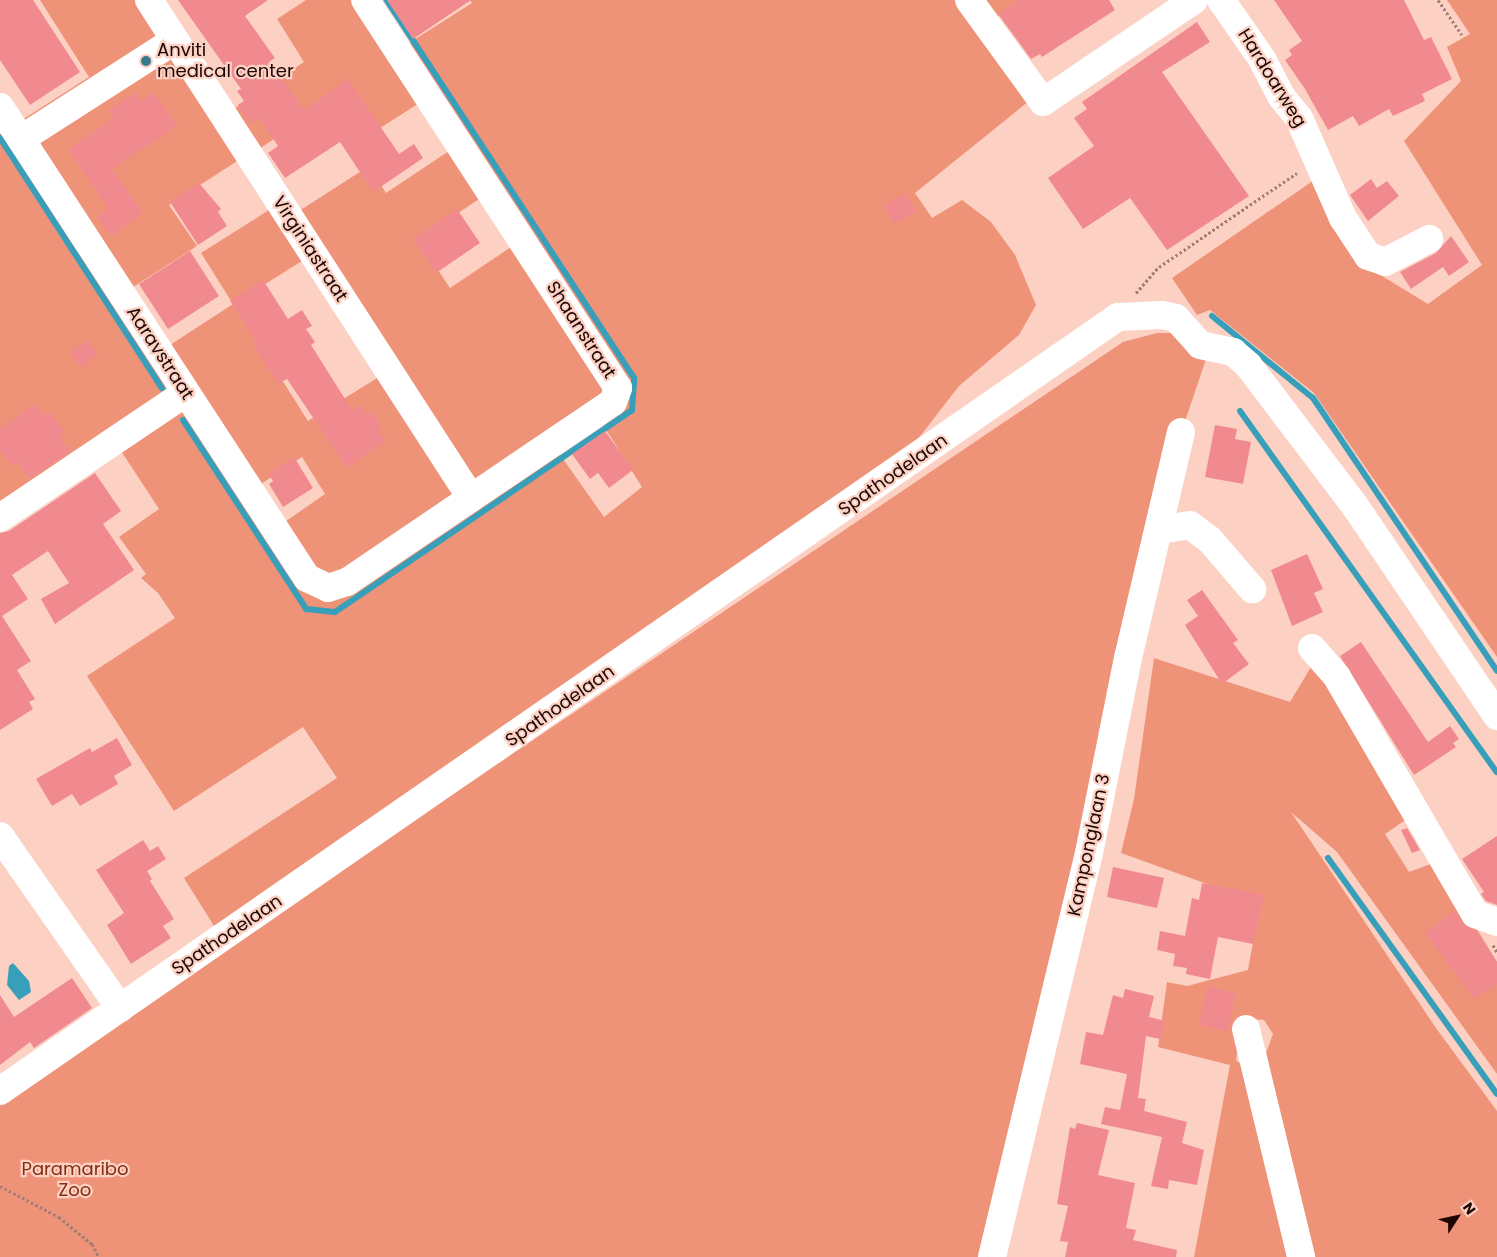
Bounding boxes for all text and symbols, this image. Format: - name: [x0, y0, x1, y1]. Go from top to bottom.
- street label: Hardoarweg: [1233, 25, 1311, 131]
- place label: Anviti medical center: [157, 40, 294, 82]
- marker: Anviti medical center: [139, 54, 153, 68]
- street label: Virginiastraat: [268, 192, 352, 306]
- street label: Shaanstraat: [542, 277, 620, 383]
- street label: Aaravstraat: [122, 302, 198, 404]
- street label: Spathodelaan: [834, 429, 952, 521]
- street label: Spathodelaan: [501, 660, 619, 752]
- street label: Kamponglaan 3: [1063, 772, 1115, 918]
- street label: Spathodelaan: [168, 890, 286, 980]
- park label: Paramaribo Zoo: [21, 1159, 129, 1202]
- north arrow: [1432, 1192, 1482, 1242]
- text: N: [1458, 1198, 1480, 1218]

